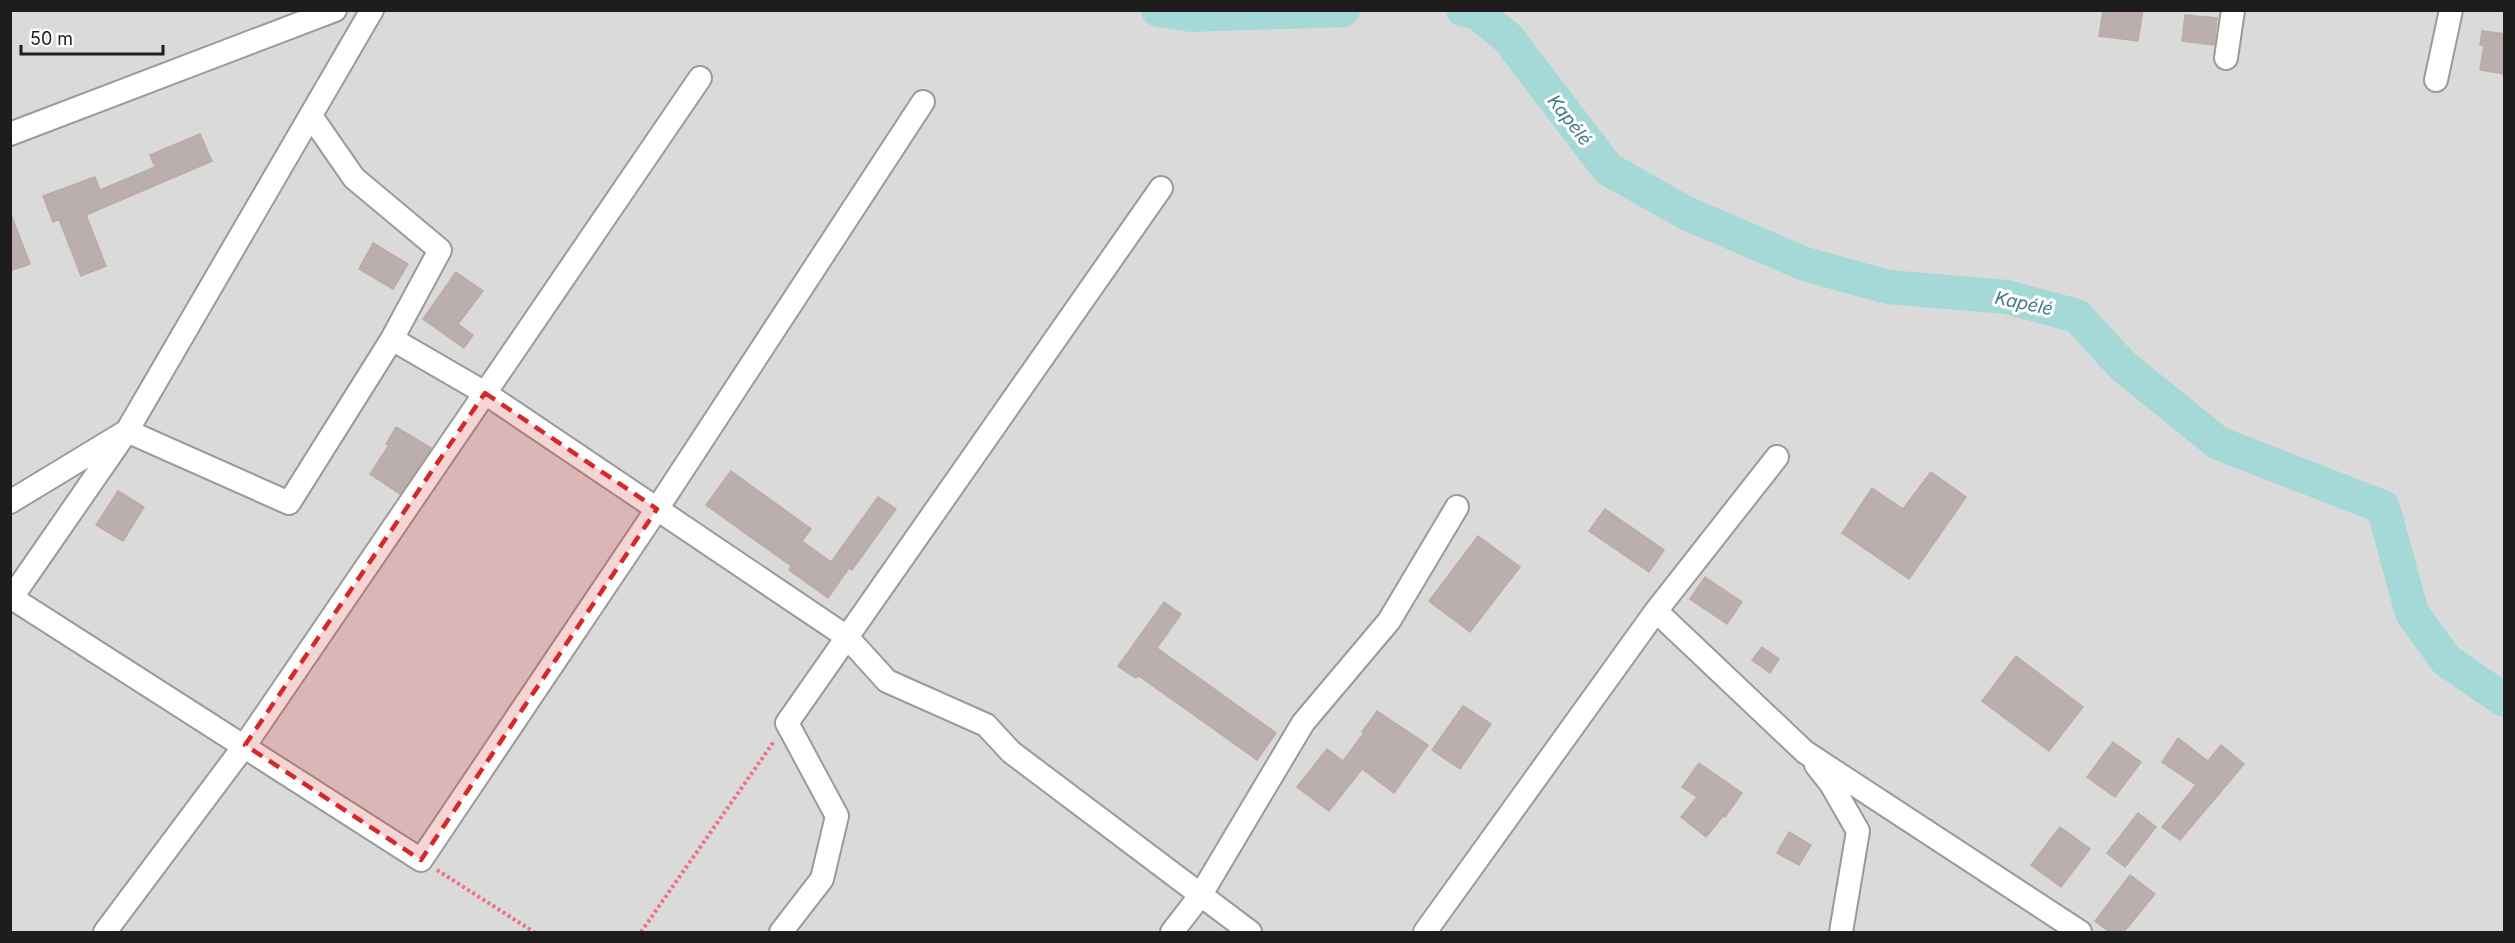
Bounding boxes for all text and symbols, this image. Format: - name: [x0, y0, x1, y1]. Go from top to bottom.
- scale bar: [21, 18, 164, 56]
- text: 50 m: [30, 28, 73, 49]
- water label: Kapélé: [1544, 90, 1596, 150]
- water label: Kapélé: [1993, 287, 2055, 319]

